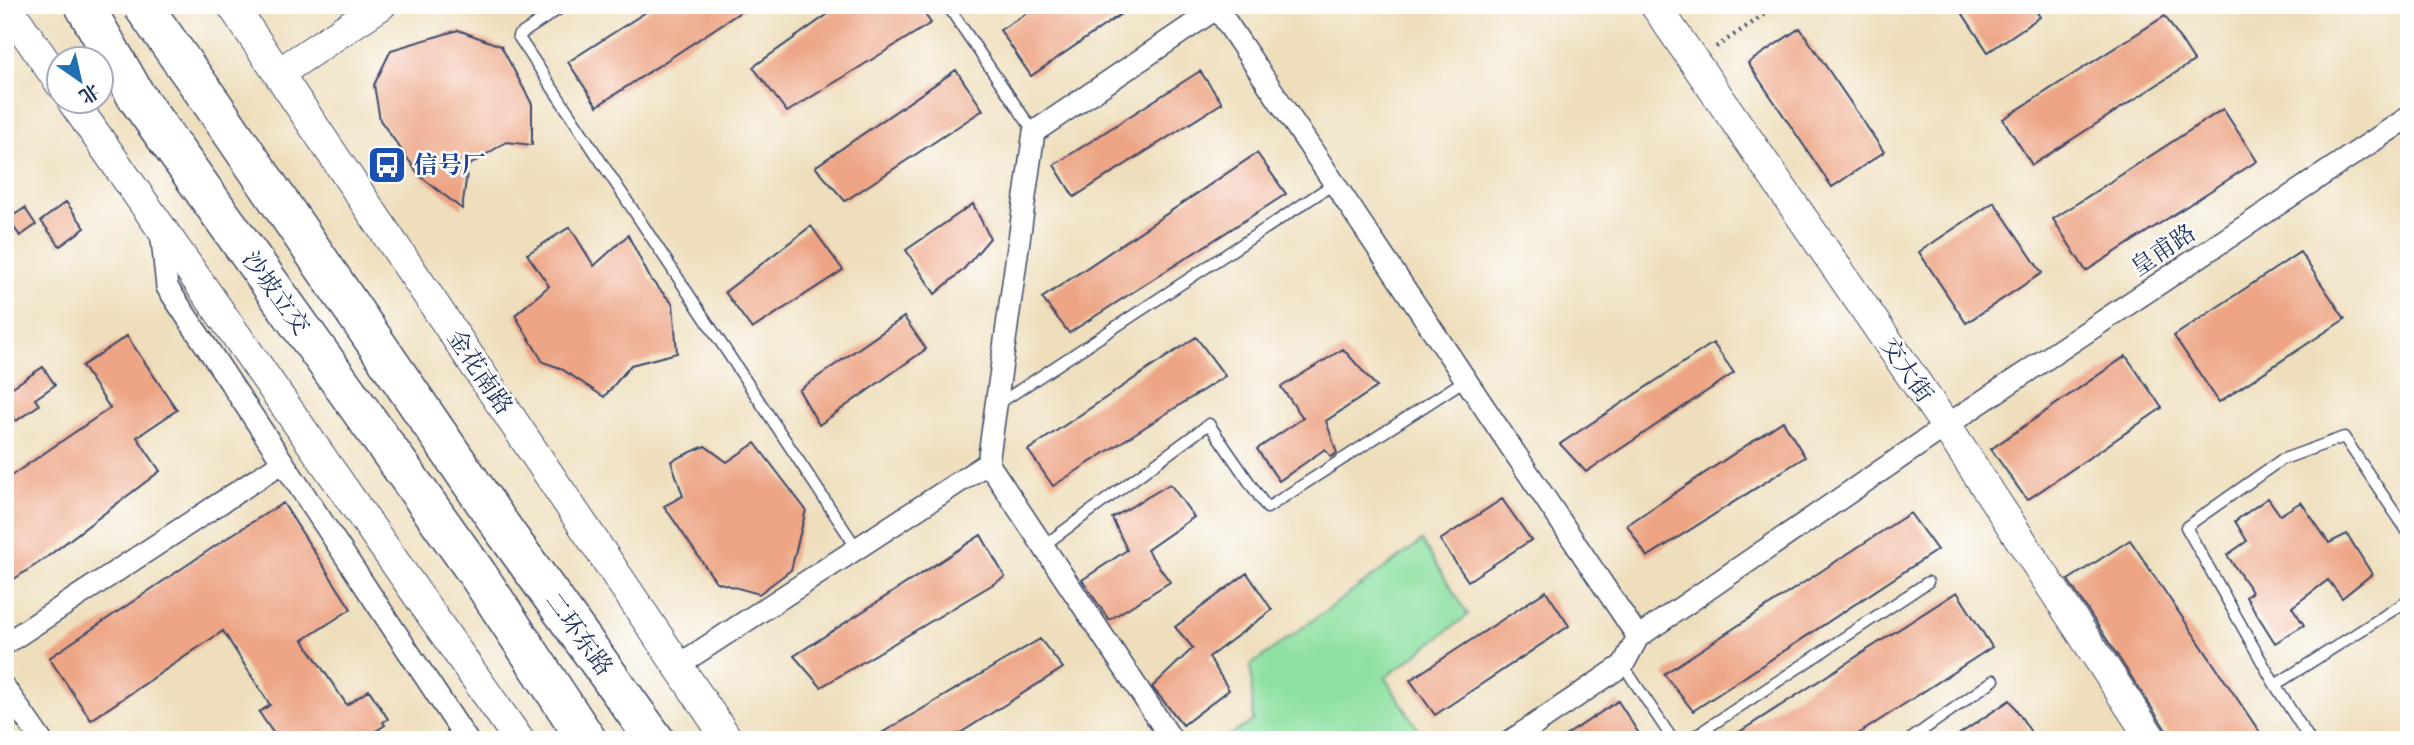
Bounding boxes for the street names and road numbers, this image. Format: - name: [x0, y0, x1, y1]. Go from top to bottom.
- street label: 皇甫路: [2124, 217, 2202, 284]
- street label: 沙坡立交: [234, 245, 317, 342]
- street label: 金花南路: [439, 323, 520, 421]
- street label: 交大街: [1872, 331, 1941, 409]
- street label: 二环东路: [537, 586, 620, 683]

